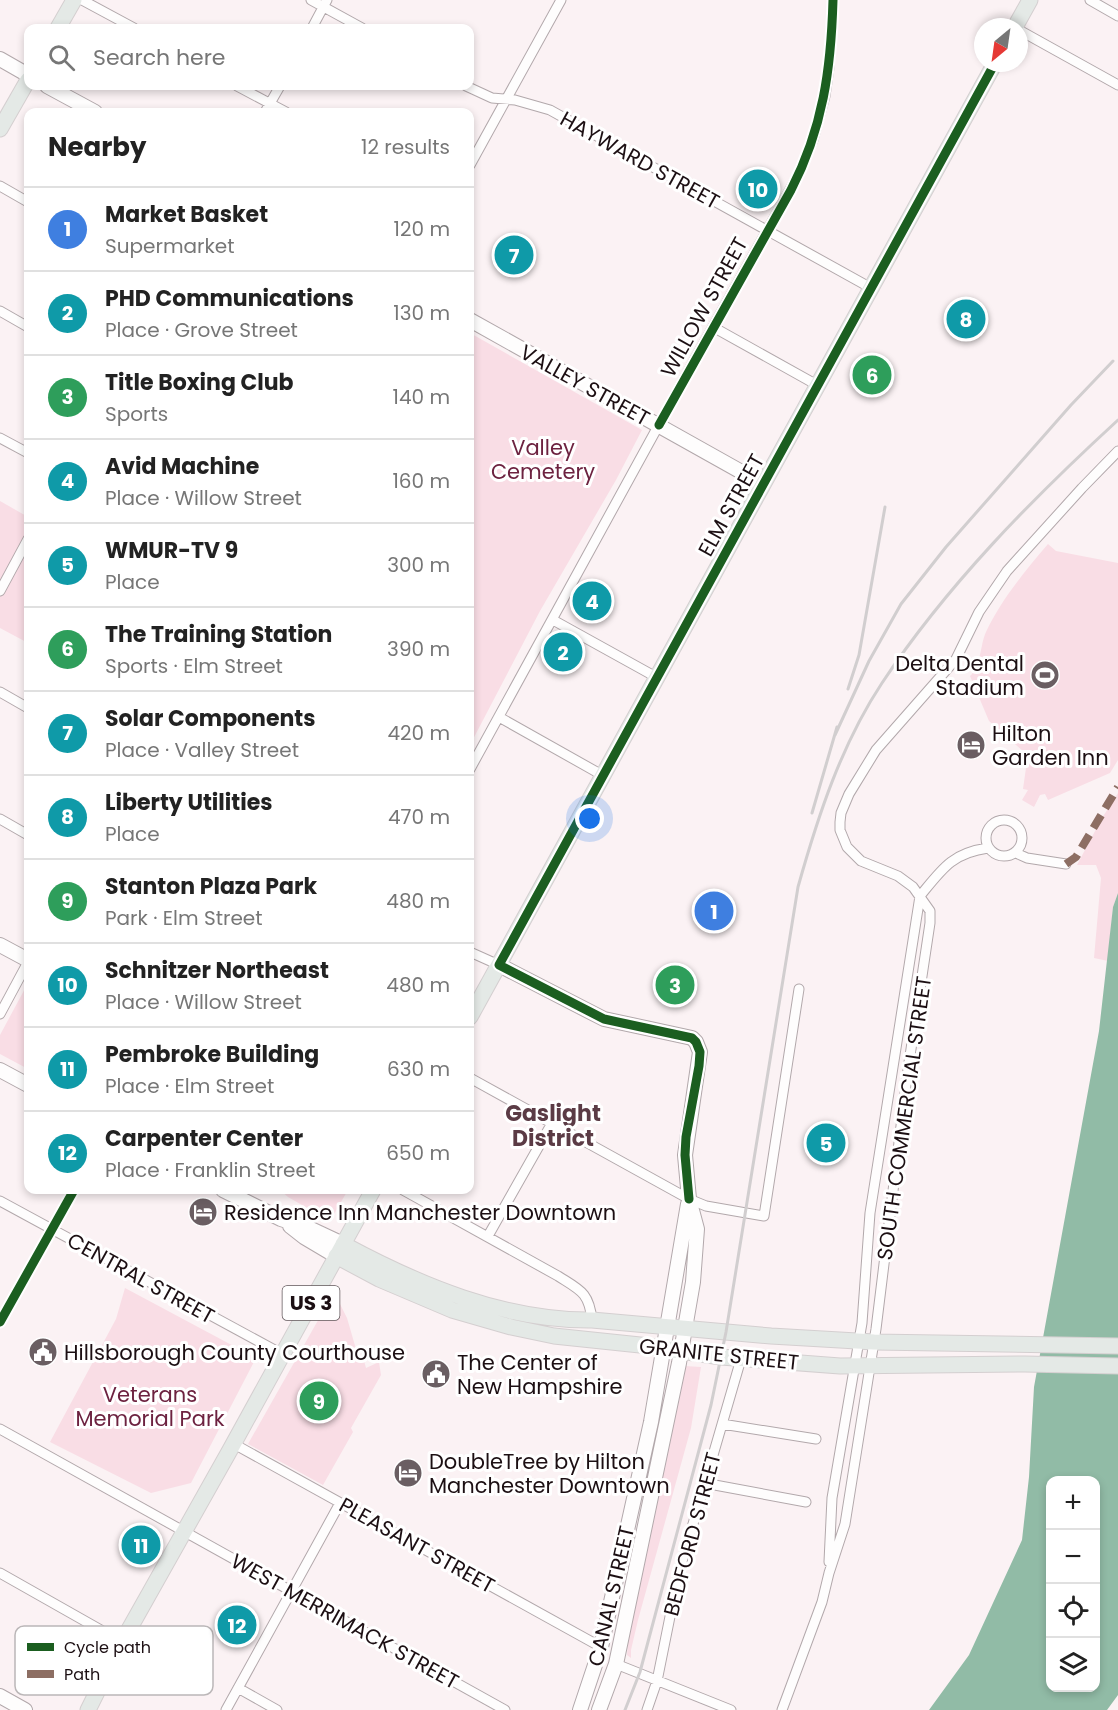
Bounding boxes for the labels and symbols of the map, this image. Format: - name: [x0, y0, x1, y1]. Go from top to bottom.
- north arrow: [974, 18, 1028, 72]
- street label: HAYWARD STREET: [555, 104, 725, 216]
- pin: 10: [738, 166, 777, 212]
- pin: 7: [494, 232, 534, 278]
- street label: WILLOW STREET: [654, 232, 754, 382]
- pin: 8: [946, 296, 986, 342]
- street label: VALLEY STREET: [515, 337, 655, 433]
- pin: 6: [852, 352, 892, 398]
- park label: Valley Cemetery: [491, 433, 595, 486]
- street label: ELM STREET: [691, 449, 771, 561]
- pin: 4: [572, 578, 612, 624]
- pin: 2: [544, 630, 582, 674]
- place label: Delta Dental Stadium: [895, 649, 1024, 702]
- sports icon: Delta Dental Stadium: [1029, 659, 1061, 691]
- place label: Hilton Garden Inn: [992, 719, 1109, 772]
- hotel icon: Hilton Garden Inn: [955, 729, 987, 761]
- your location: [575, 804, 604, 833]
- pin: 1: [694, 888, 734, 934]
- pin: 3: [656, 962, 694, 1008]
- street label: SOUTH COMMERCIAL STREET: [870, 974, 938, 1262]
- district label: Gaslight District: [505, 1098, 601, 1154]
- pin: 5: [806, 1120, 846, 1166]
- hotel icon: Residence Inn Manchester Downtown: [187, 1196, 219, 1228]
- place label: Residence Inn Manchester Downtown: [224, 1198, 616, 1227]
- street label: CENTRAL STREET: [62, 1226, 220, 1330]
- road number: US 3: [282, 1286, 340, 1320]
- street label: GRANITE STREET: [638, 1331, 800, 1377]
- public building icon: Hillsborough County Courthouse: [27, 1336, 59, 1368]
- place label: Hillsborough County Courthouse: [64, 1338, 405, 1367]
- place label: The Center of New Hampshire: [457, 1348, 623, 1401]
- public building icon: The Center of New Hampshire: [420, 1358, 452, 1390]
- pin: 9: [300, 1378, 338, 1424]
- park label: Veterans Memorial Park: [75, 1380, 225, 1433]
- place label: DoubleTree by Hilton Manchester Downtown: [429, 1447, 670, 1500]
- street label: BEDFORD STREET: [656, 1449, 728, 1619]
- hotel icon: DoubleTree by Hilton Manchester Downtown: [392, 1457, 424, 1489]
- street label: PLEASANT STREET: [334, 1490, 500, 1600]
- pin: 11: [122, 1522, 160, 1568]
- street label: CANAL STREET: [581, 1523, 641, 1669]
- street label: WEST MERRIMACK STREET: [226, 1546, 464, 1696]
- pin: 12: [218, 1602, 256, 1648]
- legend: [15, 1626, 213, 1695]
- text: Cycle path: [64, 1636, 151, 1659]
- text: Path: [64, 1663, 100, 1686]

